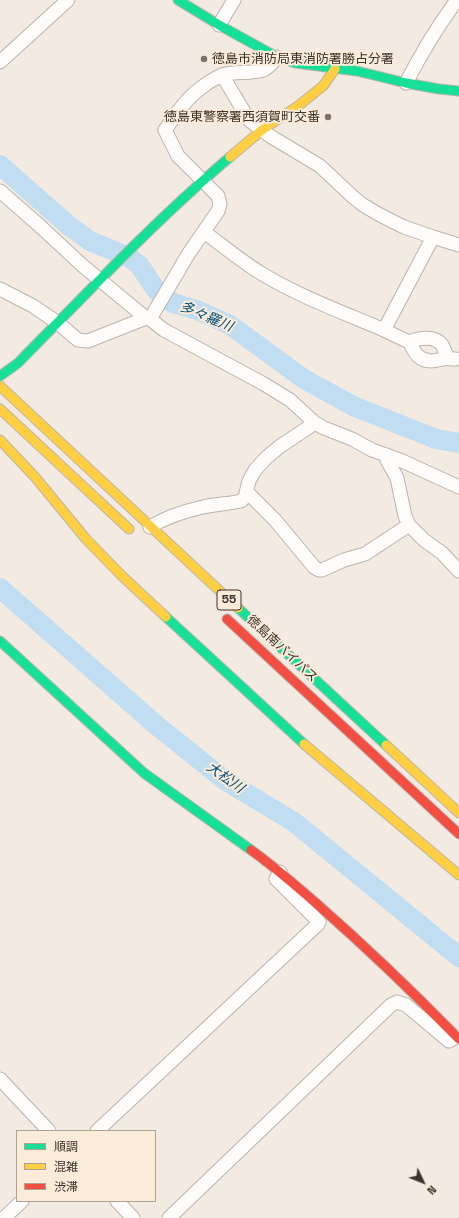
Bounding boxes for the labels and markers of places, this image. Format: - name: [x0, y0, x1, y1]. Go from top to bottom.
- place label: 徳島市消防局東消防署勝占分署: [212, 51, 394, 67]
- marker: 徳島市消防局東消防署勝占分署: [199, 54, 209, 64]
- place label: 徳島東警察署西須賀町交番: [164, 109, 320, 125]
- marker: 徳島東警察署西須賀町交番: [323, 112, 333, 122]

